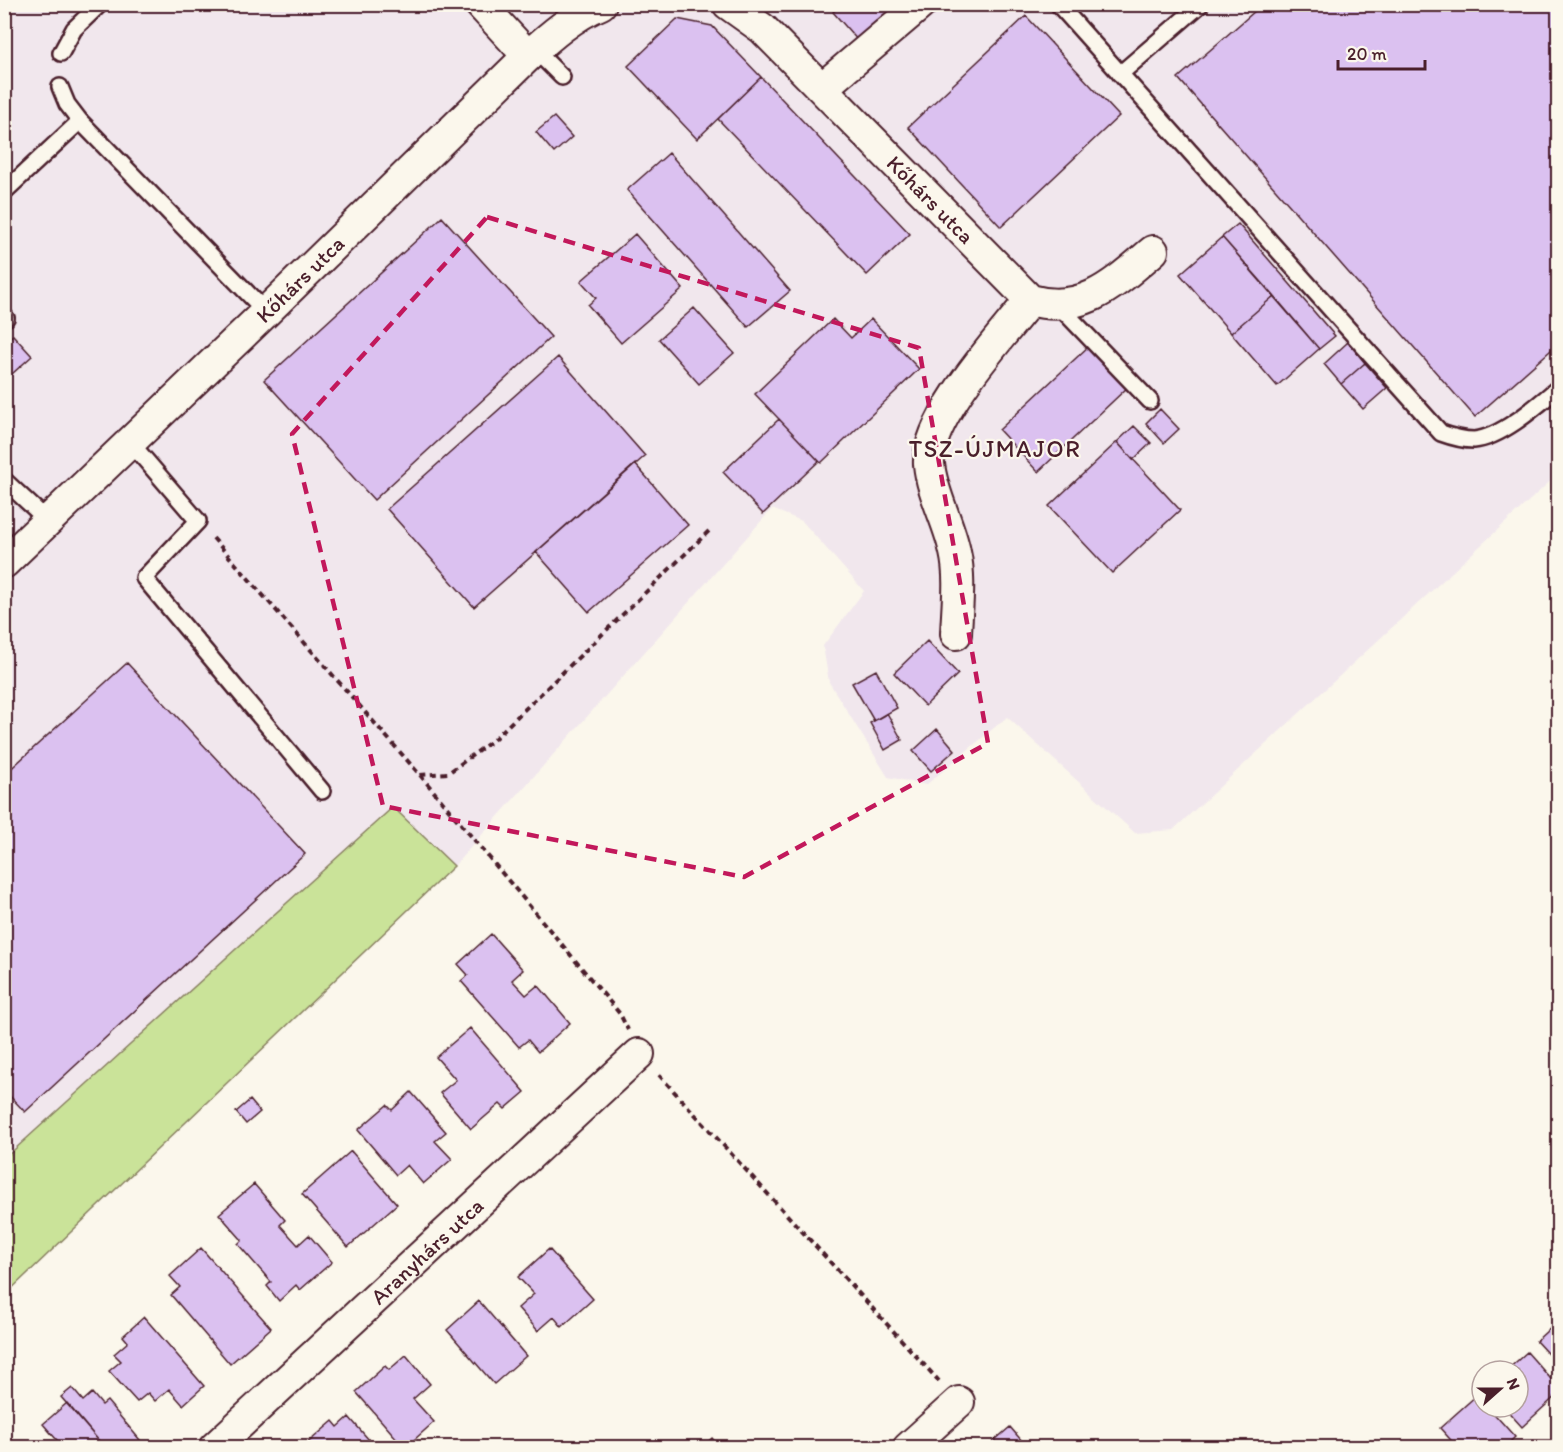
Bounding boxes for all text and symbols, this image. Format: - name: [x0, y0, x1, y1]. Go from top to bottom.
- scale bar: [1338, 33, 1425, 71]
- text: 20 m: [1347, 43, 1387, 65]
- street label: Kőhárs utca: [881, 150, 980, 249]
- street label: Kőhárs utca: [250, 230, 350, 329]
- district label: TSZ-ÚJMAJOR: [909, 434, 1081, 463]
- street label: Aranyhárs utca: [365, 1192, 489, 1310]
- north arrow: [1470, 1359, 1530, 1419]
- text: N: [1503, 1375, 1524, 1392]

